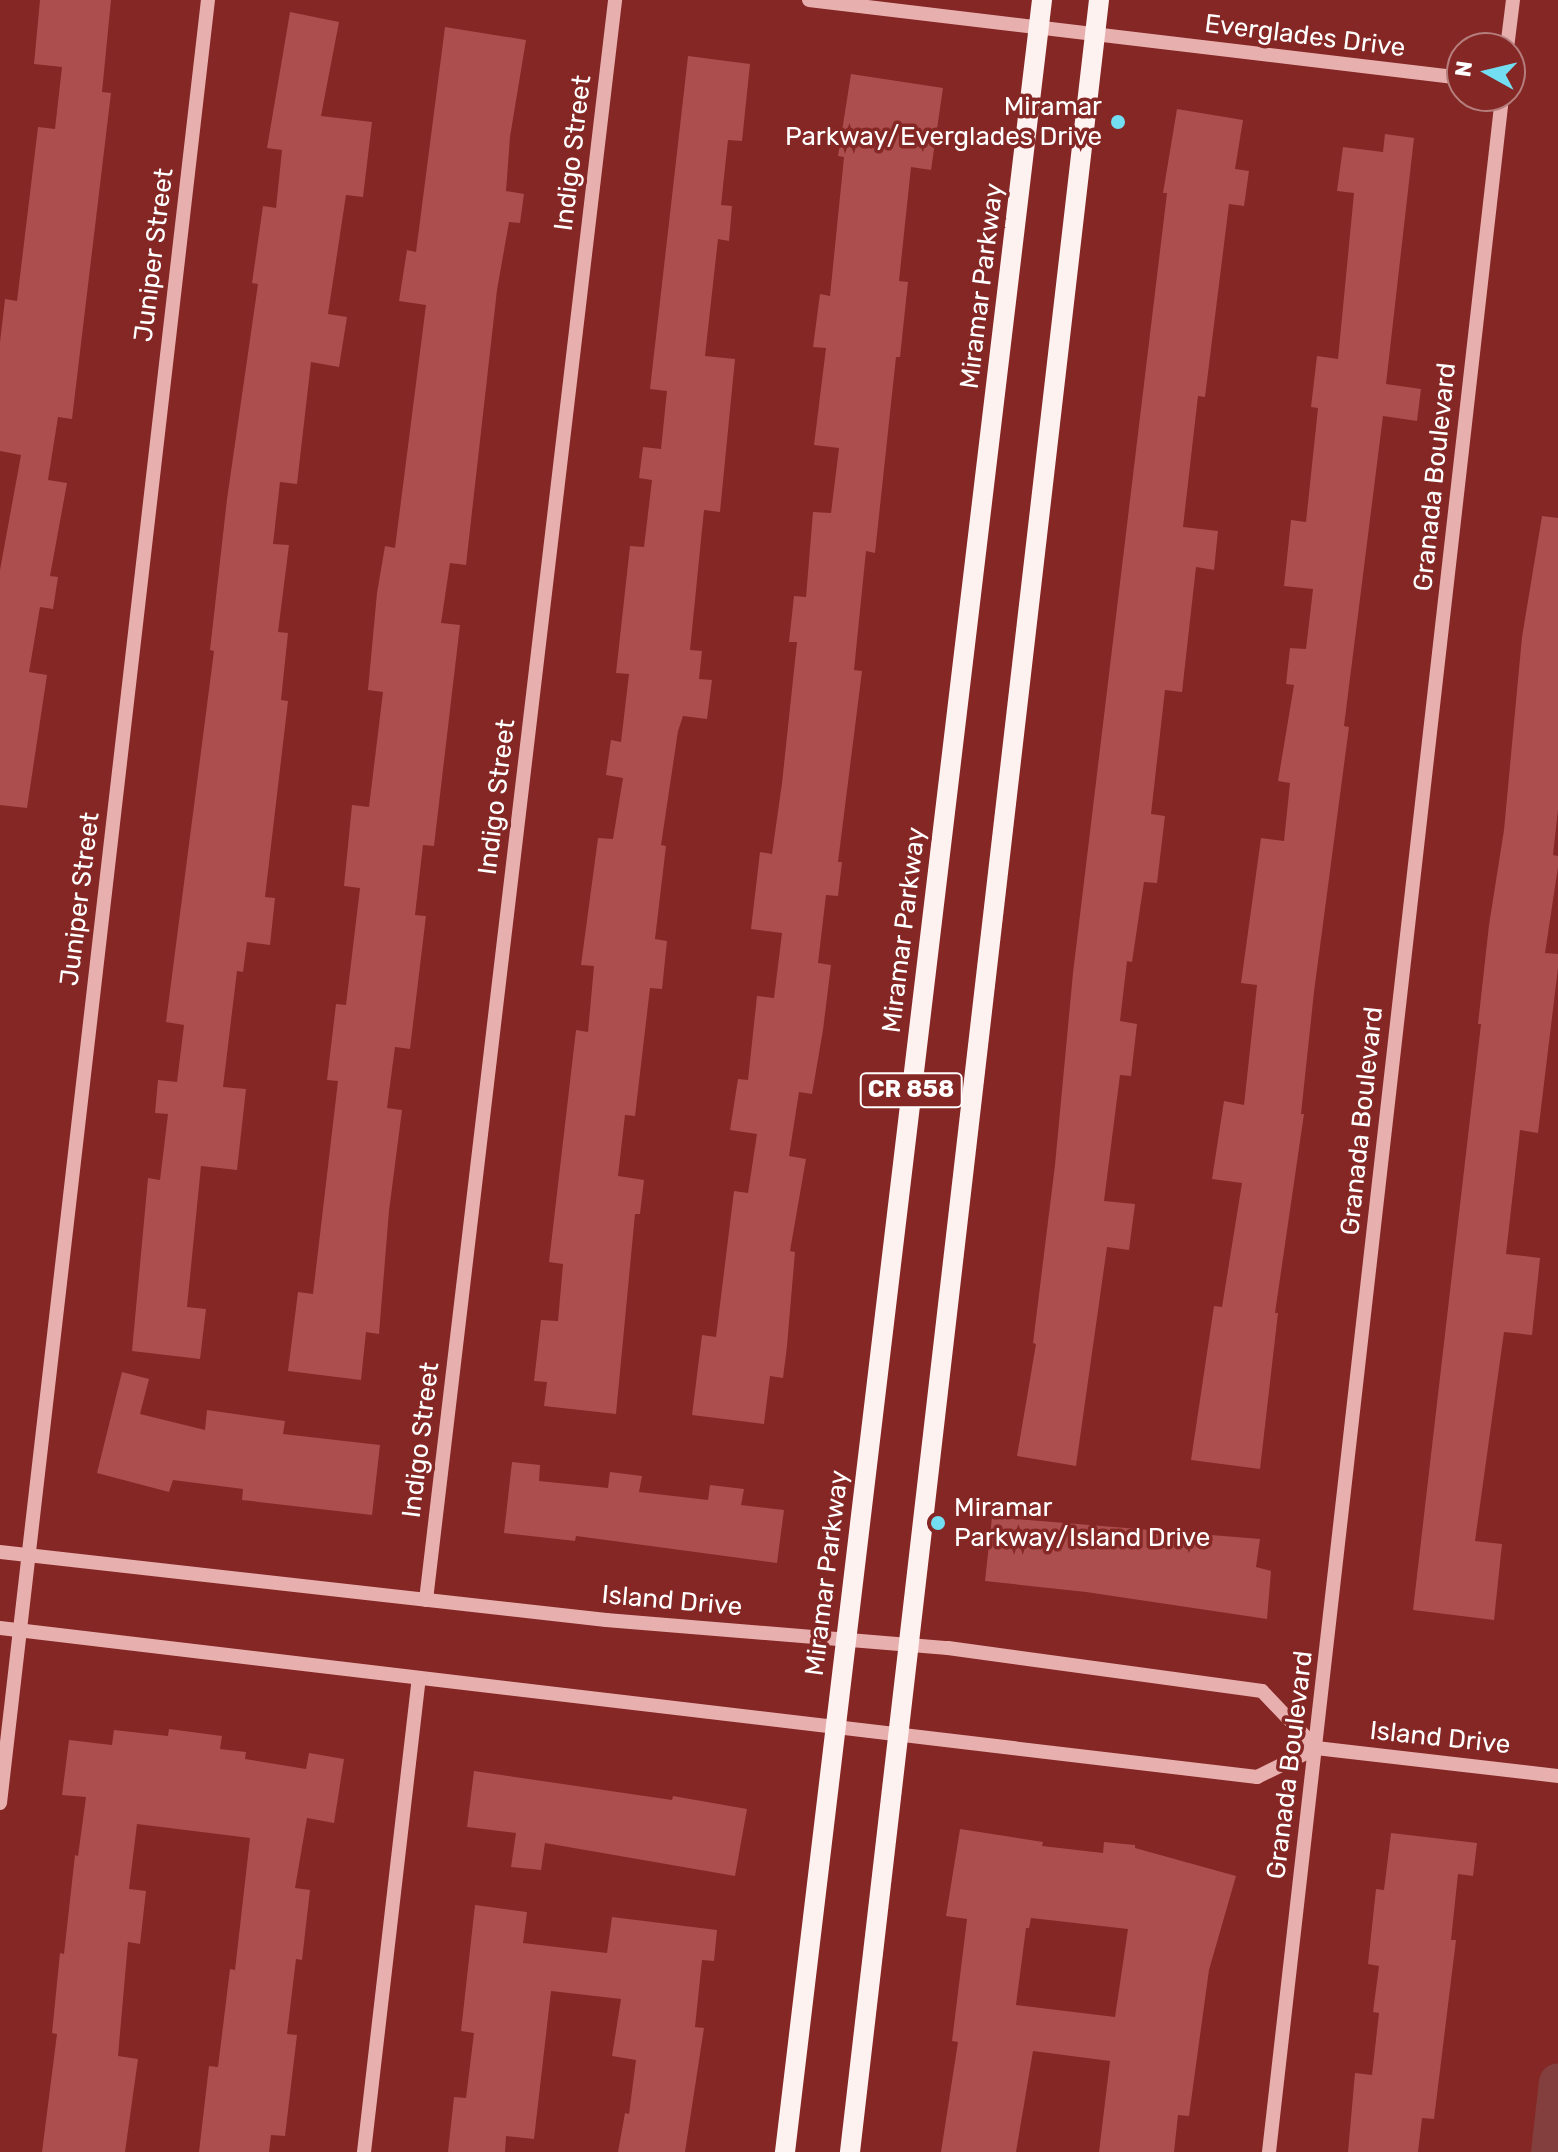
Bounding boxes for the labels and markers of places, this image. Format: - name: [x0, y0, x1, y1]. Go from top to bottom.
- place label: Miramar Parkway/Everglades Drive: [785, 91, 1102, 152]
- marker: Miramar Parkway/Everglades Drive: [1109, 113, 1127, 131]
- place label: Miramar Parkway/Island Drive: [954, 1492, 1210, 1554]
- marker: Miramar Parkway/Island Drive: [929, 1514, 947, 1532]

